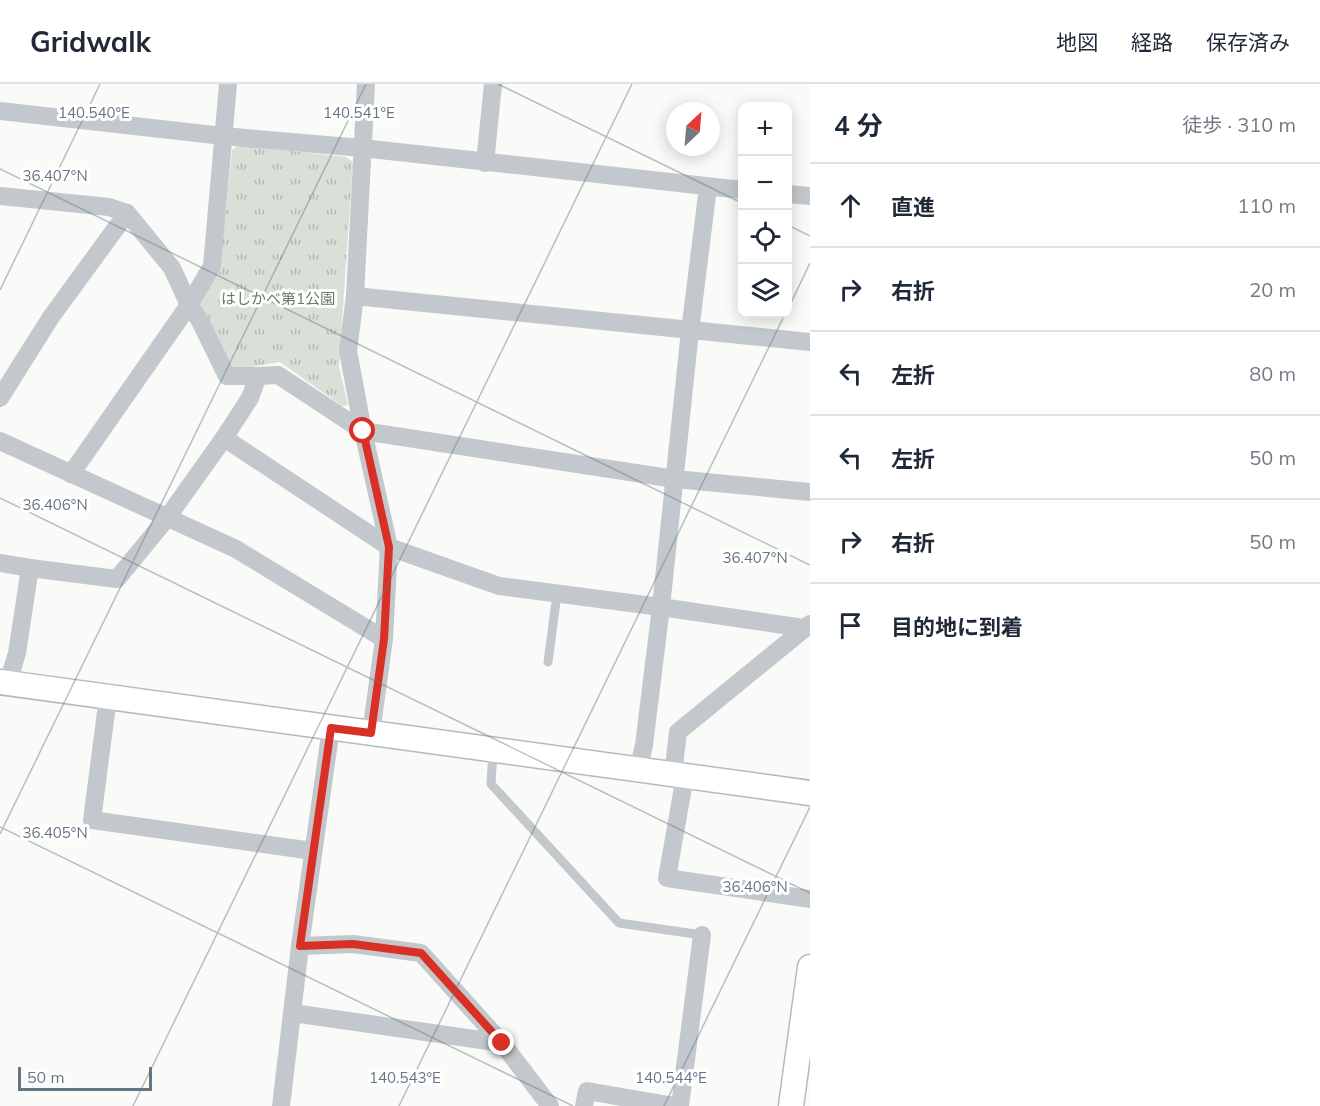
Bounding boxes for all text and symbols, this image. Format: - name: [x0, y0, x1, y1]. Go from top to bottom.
- text: Gridwalk: [30, 24, 151, 59]
- text: 地図: [1056, 29, 1098, 55]
- text: 経路: [1131, 29, 1173, 55]
- text: 保存済み: [1206, 29, 1290, 55]
- north arrow: [666, 102, 720, 156]
- map controls: [738, 102, 792, 318]
- button: +: [738, 102, 792, 156]
- text: 140.540°E: [58, 103, 130, 122]
- text: 140.541°E: [323, 103, 395, 122]
- text: 4 分: [834, 109, 883, 142]
- text: 徒歩 · 310 m: [1182, 112, 1296, 137]
- button: −: [738, 156, 792, 210]
- text: 36.407°N: [22, 166, 88, 185]
- icon: ahead: [834, 189, 867, 222]
- text: 直進: [891, 193, 935, 221]
- text: 110 m: [1237, 193, 1296, 218]
- button: locate: [738, 210, 792, 264]
- button: layers: [738, 264, 792, 318]
- icon: right: [834, 273, 867, 306]
- text: 右折: [891, 277, 935, 305]
- text: 20 m: [1249, 277, 1296, 302]
- park label: はしかべ第1公園: [221, 289, 335, 308]
- icon: left: [834, 357, 867, 390]
- text: 左折: [891, 361, 935, 389]
- text: 80 m: [1249, 361, 1296, 386]
- route start: [349, 417, 375, 443]
- icon: left: [834, 441, 867, 474]
- text: 左折: [891, 445, 935, 473]
- text: 50 m: [1249, 445, 1296, 470]
- text: 36.406°N: [22, 495, 88, 514]
- icon: right: [834, 525, 867, 558]
- text: 右折: [891, 529, 935, 557]
- text: 50 m: [1249, 529, 1296, 554]
- text: 36.407°N: [722, 548, 788, 567]
- icon: arrive: [834, 609, 867, 642]
- text: 目的地に到着: [891, 613, 1023, 641]
- text: 36.405°N: [22, 823, 88, 842]
- text: 36.406°N: [722, 877, 788, 896]
- route end: [488, 1029, 514, 1055]
- scale bar: [18, 1064, 152, 1092]
- text: 50 m: [27, 1067, 64, 1087]
- text: 140.543°E: [369, 1068, 441, 1087]
- text: 140.544°E: [635, 1068, 707, 1087]

